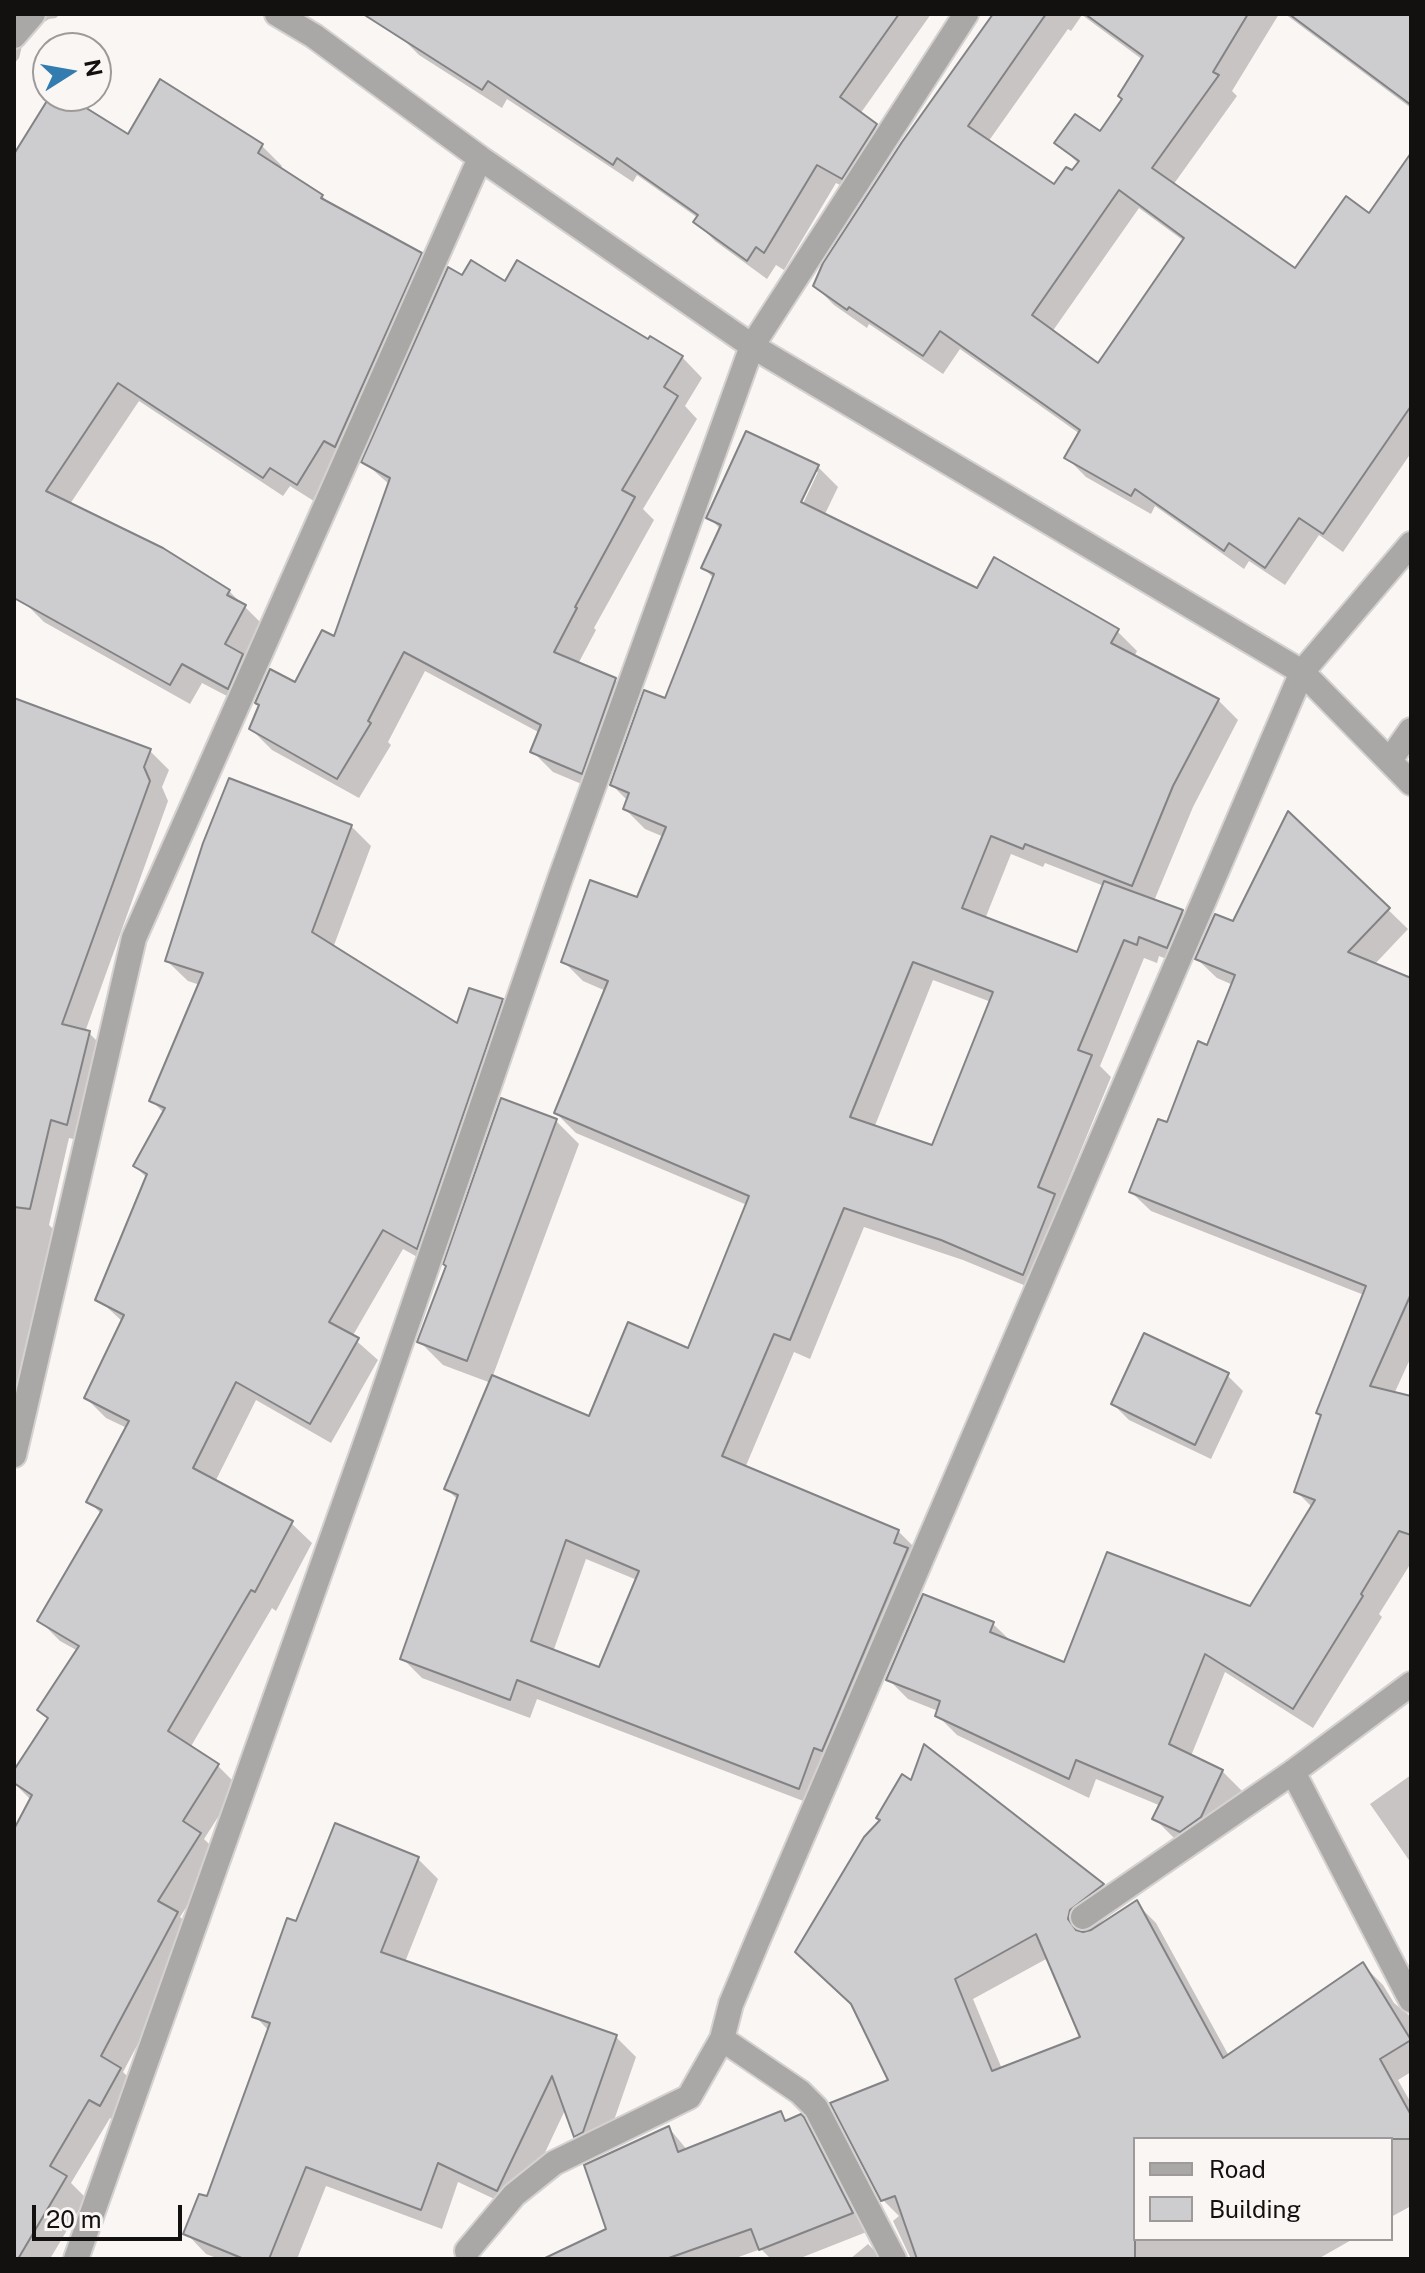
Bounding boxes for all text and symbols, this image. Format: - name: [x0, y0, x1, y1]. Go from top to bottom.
- north arrow: [32, 32, 112, 112]
- text: N: [79, 57, 108, 79]
- legend: [1133, 2137, 1393, 2241]
- text: Road: [1209, 2155, 1266, 2183]
- scale bar: [36, 2189, 186, 2239]
- text: Building: [1209, 2195, 1301, 2223]
- text: 20 m: [46, 2205, 102, 2233]

